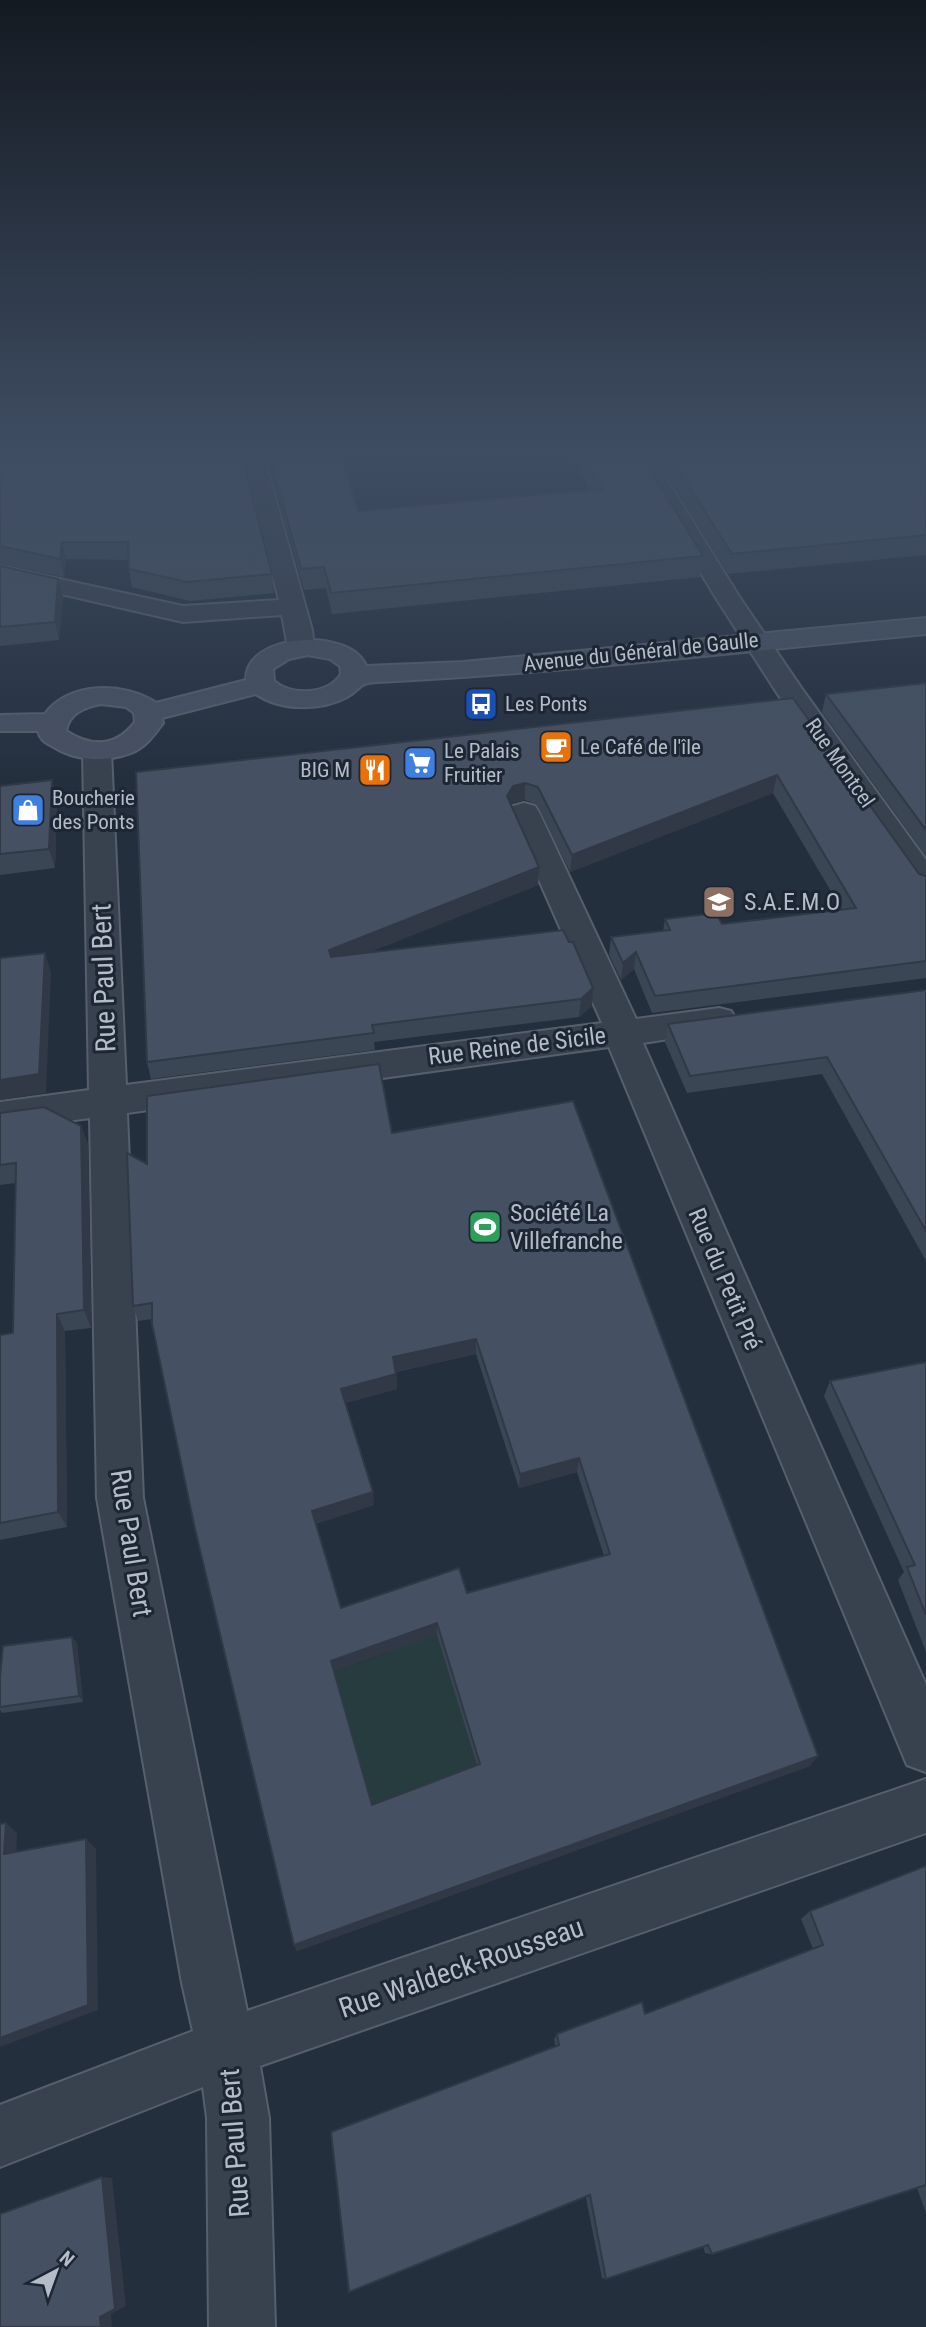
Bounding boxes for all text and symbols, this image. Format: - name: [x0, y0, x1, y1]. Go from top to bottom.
- street label: Avenue du Général de Gaulle: [522, 628, 760, 676]
- bus stop icon: Les Ponts: [462, 685, 500, 723]
- place label: Les Ponts: [505, 692, 587, 716]
- street label: Rue Montcel: [801, 714, 879, 812]
- cafe icon: Le Café de l'île: [537, 728, 575, 766]
- place label: Le Café de l'île: [580, 735, 701, 759]
- place label: Le Palais Fruitier: [444, 739, 520, 787]
- supermarket icon: Le Palais Fruitier: [401, 744, 439, 782]
- restaurant icon: BIG M: [356, 751, 394, 789]
- place label: BIG M: [300, 758, 350, 782]
- place label: Boucherie des Ponts: [52, 786, 135, 834]
- shop icon: Boucherie des Ponts: [9, 791, 47, 829]
- school or university icon: S.A.E.M.O: [700, 883, 738, 921]
- place label: S.A.E.M.O: [744, 888, 840, 916]
- street label: Rue Paul Bert: [84, 903, 123, 1053]
- street label: Rue Reine de Sicile: [426, 1021, 608, 1071]
- place label: Société La Villefranche: [510, 1199, 623, 1255]
- street label: Rue du Petit Pré: [683, 1204, 767, 1354]
- sports icon: Société La Villefranche: [466, 1208, 504, 1246]
- street label: Rue Paul Bert: [104, 1467, 159, 1619]
- street label: Rue Waldeck-Rousseau: [335, 1910, 588, 2025]
- street label: Rue Paul Bert: [213, 2067, 256, 2218]
- north arrow: [21, 2236, 91, 2306]
- text: N: [55, 2246, 79, 2271]

